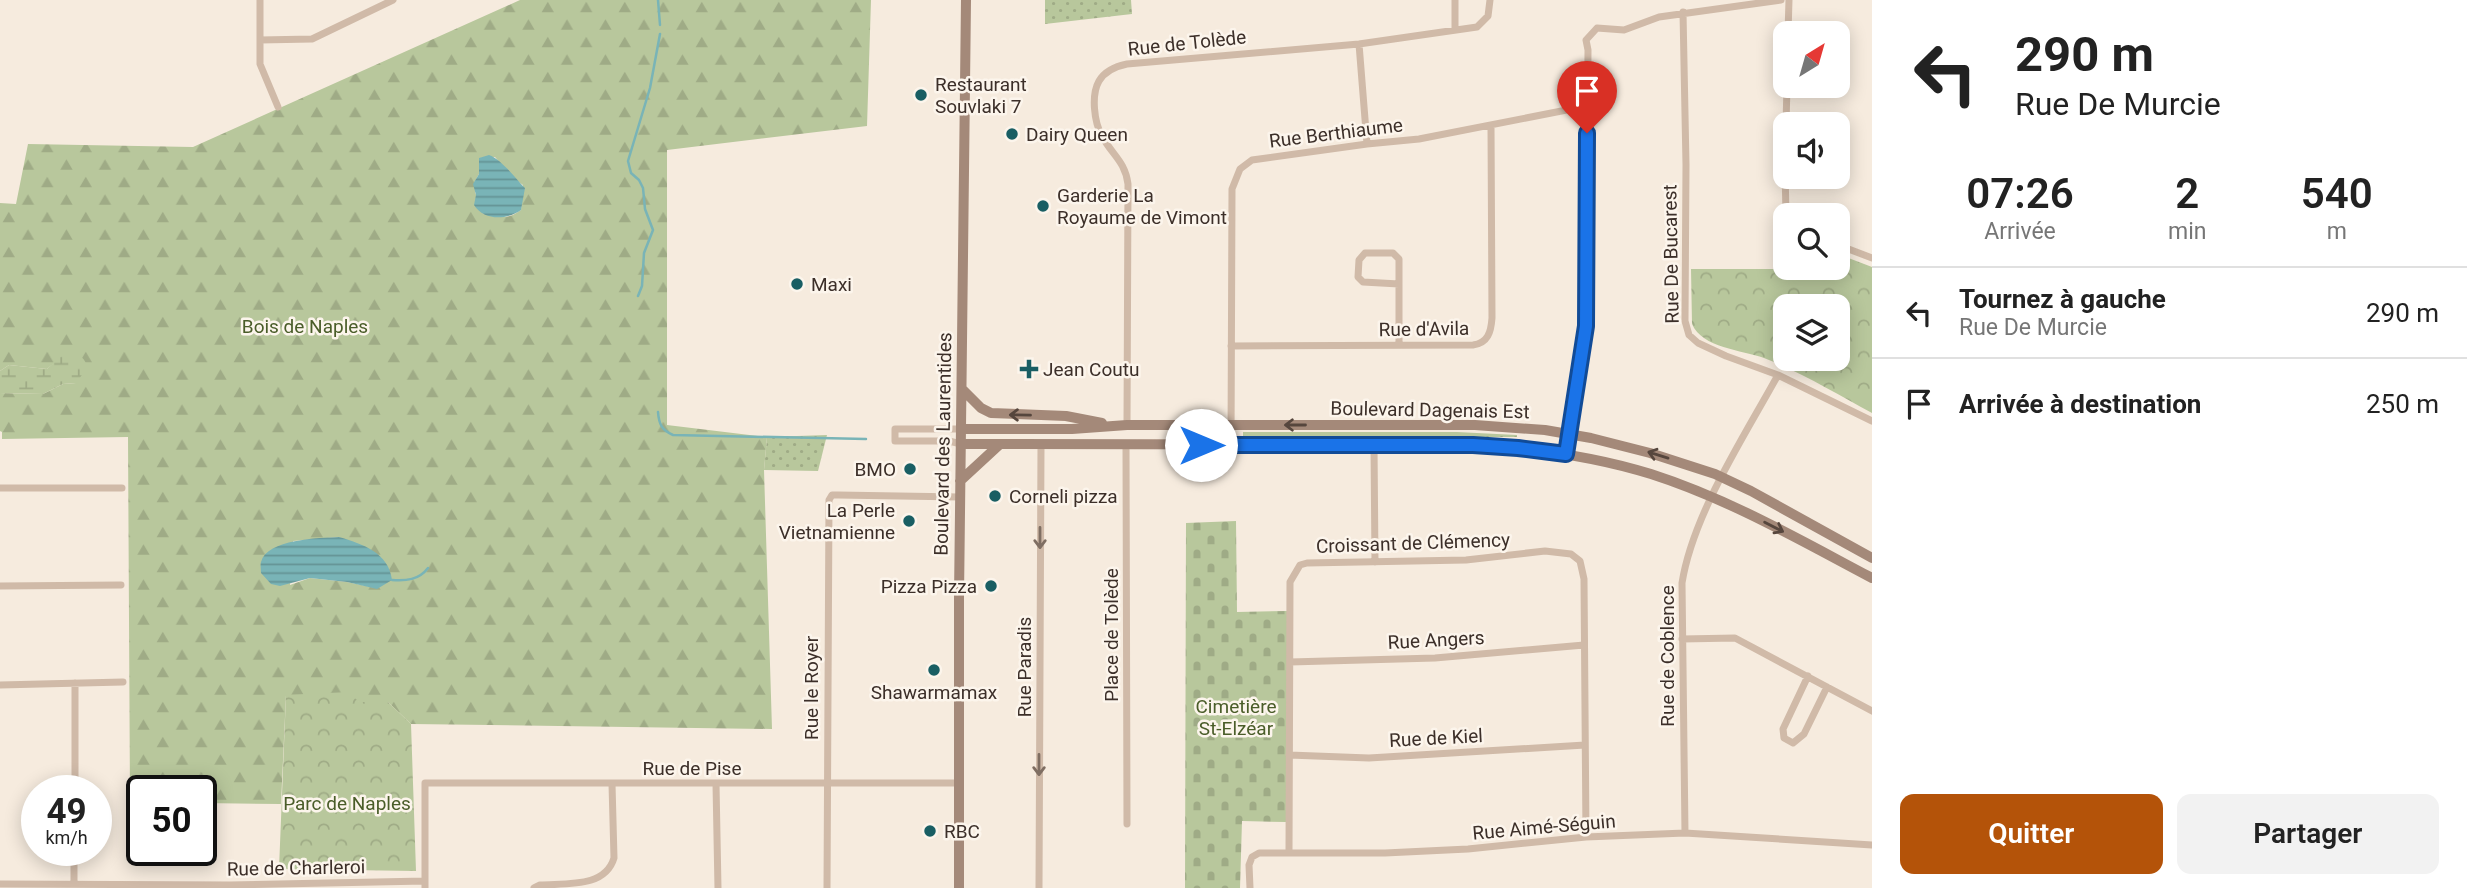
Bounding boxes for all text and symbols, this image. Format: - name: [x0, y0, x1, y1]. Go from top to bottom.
- north arrow: [1773, 21, 1850, 98]
- map controls: [1773, 21, 1850, 371]
- street label: Rue de Tolède: [1127, 25, 1247, 61]
- text: 290 m: [2015, 26, 2154, 83]
- icon: left: [1900, 28, 1991, 119]
- pin: [1557, 61, 1617, 133]
- icon: arrive: [1568, 72, 1606, 110]
- place label: Restaurant Souvlaki 7: [935, 73, 1027, 118]
- text: Rue De Murcie: [2015, 85, 2221, 123]
- marker: Restaurant Souvlaki 7: [913, 87, 929, 103]
- button: sound: [1773, 112, 1850, 189]
- street label: Rue Berthiaume: [1268, 113, 1404, 153]
- place label: Dairy Queen: [1026, 123, 1128, 146]
- marker: Dairy Queen: [1004, 126, 1020, 142]
- text: 07:26: [1966, 169, 2074, 218]
- text: 2: [2175, 169, 2199, 218]
- text: 540: [2301, 169, 2373, 218]
- place label: Garderie La Royaume de Vimont: [1057, 184, 1227, 229]
- street label: Rue De Bucarest: [1658, 184, 1684, 324]
- marker: Garderie La Royaume de Vimont: [1035, 198, 1051, 214]
- button: search: [1773, 203, 1850, 280]
- text: Arrivée: [1984, 218, 2056, 245]
- text: min: [2168, 218, 2206, 245]
- text: m: [2327, 218, 2347, 245]
- place label: Maxi: [811, 273, 852, 296]
- marker: Maxi: [789, 276, 805, 292]
- text: Tournez à gauche: [1959, 284, 2166, 314]
- button: layers: [1773, 294, 1850, 371]
- icon: left: [1900, 294, 1938, 332]
- text: 290 m: [2366, 298, 2439, 328]
- text: Rue De Murcie: [1959, 314, 2107, 341]
- park label: Bois de Naples: [242, 315, 368, 338]
- street label: Rue d'Avila: [1379, 317, 1469, 341]
- street label: Boulevard des Laurentides: [930, 332, 956, 556]
- place label: Jean Coutu: [1043, 358, 1139, 381]
- marker: Jean Coutu: [1021, 361, 1037, 377]
- icon: arrive: [1900, 385, 1938, 423]
- text: Arrivée à destination: [1959, 389, 2201, 419]
- text: 250 m: [2366, 389, 2439, 419]
- street label: Boulevard Dagenais Est: [1330, 397, 1530, 423]
- one-way arrow: [1009, 408, 1032, 422]
- position arrow: [1164, 408, 1238, 482]
- one-way arrow: [1284, 418, 1307, 432]
- one-way arrow: [1648, 448, 1670, 461]
- place label: BMO: [855, 458, 896, 481]
- marker: BMO: [902, 461, 918, 477]
- place label: Corneli pizza: [1009, 485, 1118, 508]
- marker: Corneli pizza: [987, 488, 1003, 504]
- place label: La Perle Vietnamienne: [779, 499, 895, 544]
- marker: La Perle Vietnamienne: [901, 513, 917, 529]
- one-way arrow: [1763, 521, 1784, 534]
- one-way arrow: [1033, 526, 1047, 549]
- street label: Croissant de Clémency: [1316, 528, 1510, 558]
- street label: Place de Tolède: [1100, 568, 1123, 702]
- place label: Pizza Pizza: [881, 575, 977, 598]
- marker: Pizza Pizza: [983, 578, 999, 594]
- street label: Rue de Coblence: [1656, 585, 1679, 727]
- street label: Rue Paradis: [1013, 617, 1036, 717]
- street label: Rue Angers: [1387, 626, 1485, 654]
- street label: Rue le Royer: [800, 635, 823, 740]
- marker: Shawarmamax: [926, 662, 942, 678]
- place label: Shawarmamax: [871, 681, 998, 704]
- park label: Cimetière St-Elzéar: [1196, 695, 1276, 740]
- street label: Rue de Kiel: [1389, 724, 1483, 752]
- one-way arrow: [1032, 754, 1046, 777]
- street label: Rue de Pise: [643, 757, 741, 780]
- speed limit sign: 50: [126, 775, 217, 866]
- text: 49: [46, 791, 87, 832]
- park label: Parc de Naples: [283, 792, 411, 815]
- button: Quitter: [1900, 794, 2163, 874]
- button: Partager: [2177, 794, 2439, 874]
- street label: Rue Aimé-Séguin: [1471, 809, 1617, 845]
- place label: RBC: [944, 820, 980, 843]
- marker: RBC: [922, 823, 938, 839]
- text: km/h: [45, 827, 88, 848]
- street label: Rue de Charleroi: [227, 855, 365, 881]

